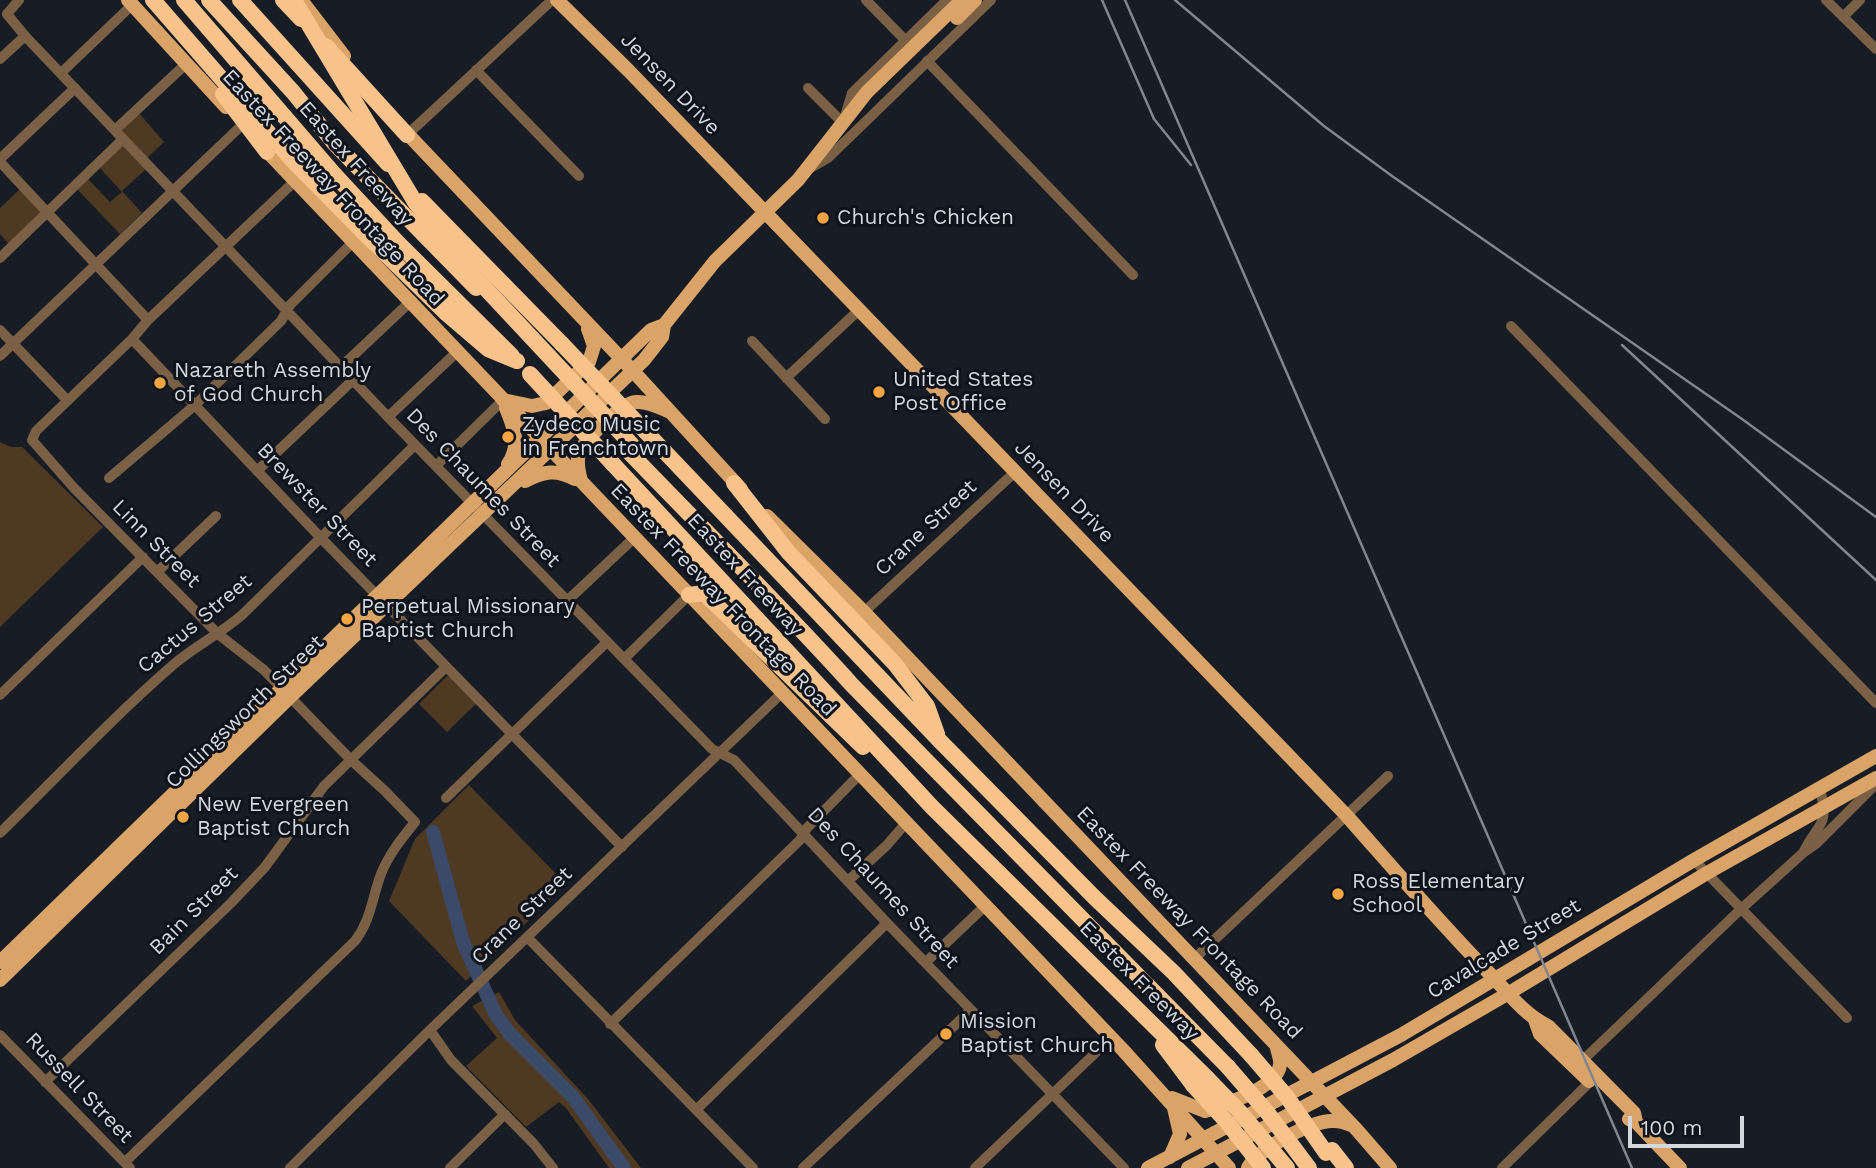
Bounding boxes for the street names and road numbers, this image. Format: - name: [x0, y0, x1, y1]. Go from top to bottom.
- street label: Jensen Drive: [615, 28, 725, 140]
- street label: Eastex Freeway Frontage Road: [217, 65, 449, 311]
- street label: Eastex Freeway: [293, 97, 419, 231]
- street label: Des Chaumes Street: [401, 403, 565, 573]
- street label: Jensen Drive: [1009, 436, 1119, 548]
- street label: Brewster Street: [252, 438, 382, 572]
- street label: Crane Street: [870, 474, 982, 582]
- street label: Eastex Freeway Frontage Road: [605, 478, 841, 722]
- street label: Linn Street: [107, 495, 205, 593]
- street label: Eastex Freeway: [682, 508, 808, 642]
- street label: Cactus Street: [133, 569, 257, 679]
- street label: Collingsworth Street: [161, 630, 329, 794]
- street label: Eastex Freeway Frontage Road: [1071, 801, 1307, 1045]
- street label: Des Chaumes Street: [802, 802, 964, 974]
- street label: Bain Street: [145, 862, 243, 960]
- street label: Crane Street: [466, 862, 578, 970]
- street label: Cavalcade Street: [1423, 893, 1585, 1005]
- street label: Eastex Freeway: [1074, 916, 1204, 1046]
- street label: Russell Street: [20, 1027, 138, 1149]

